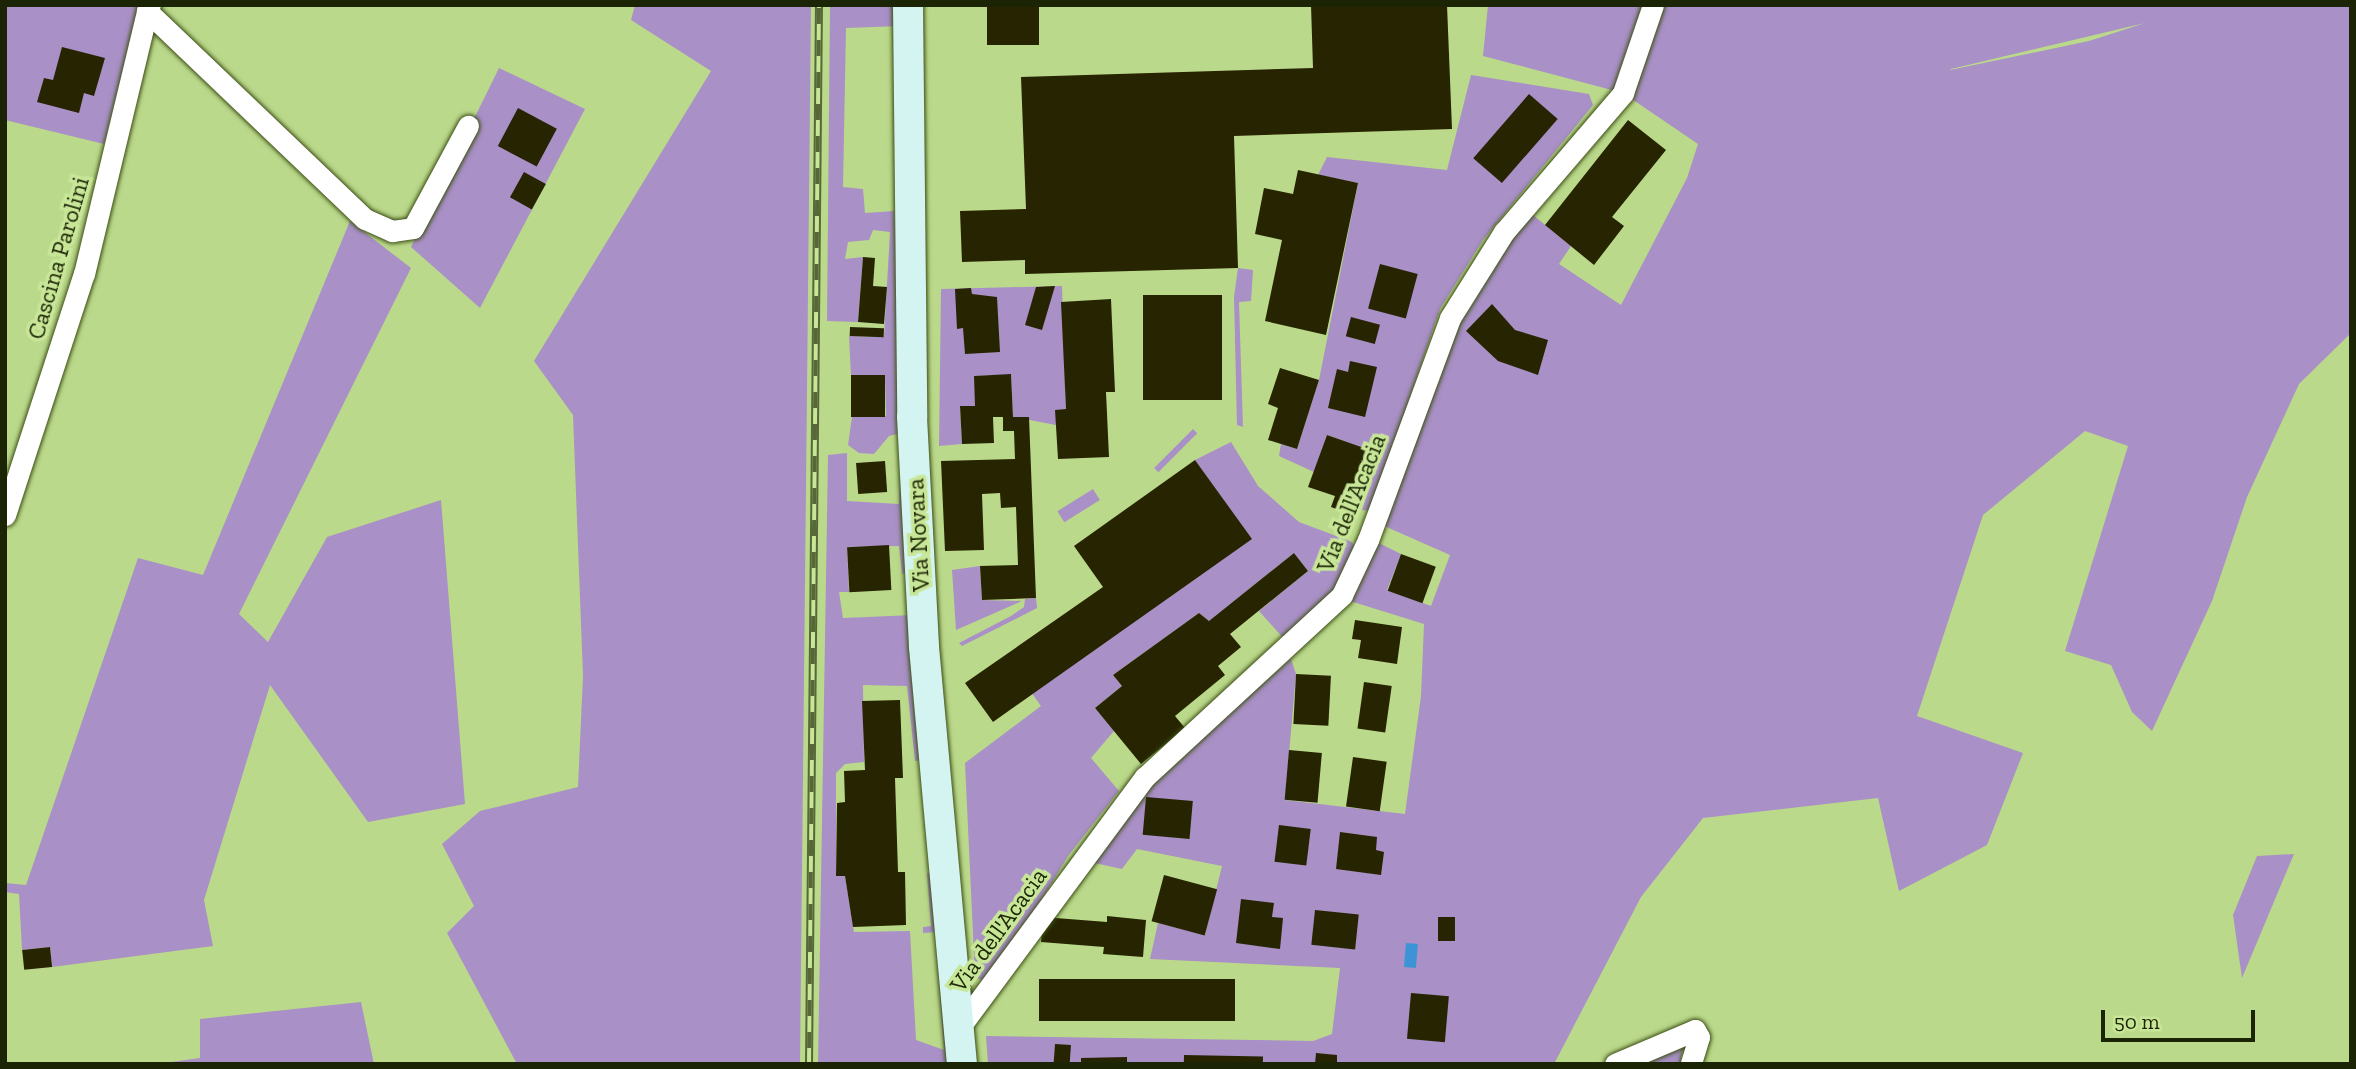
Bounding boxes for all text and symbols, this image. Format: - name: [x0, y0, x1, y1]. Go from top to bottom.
- street label: Cascina Parolini: [21, 174, 95, 342]
- street label: Via dell'Acacia: [1310, 430, 1392, 576]
- street label: Via Novara: [901, 478, 935, 592]
- street label: Via dell'Acacia: [943, 862, 1053, 998]
- scale bar: [2104, 996, 2258, 1040]
- text: 50 m: [2114, 1009, 2160, 1034]

